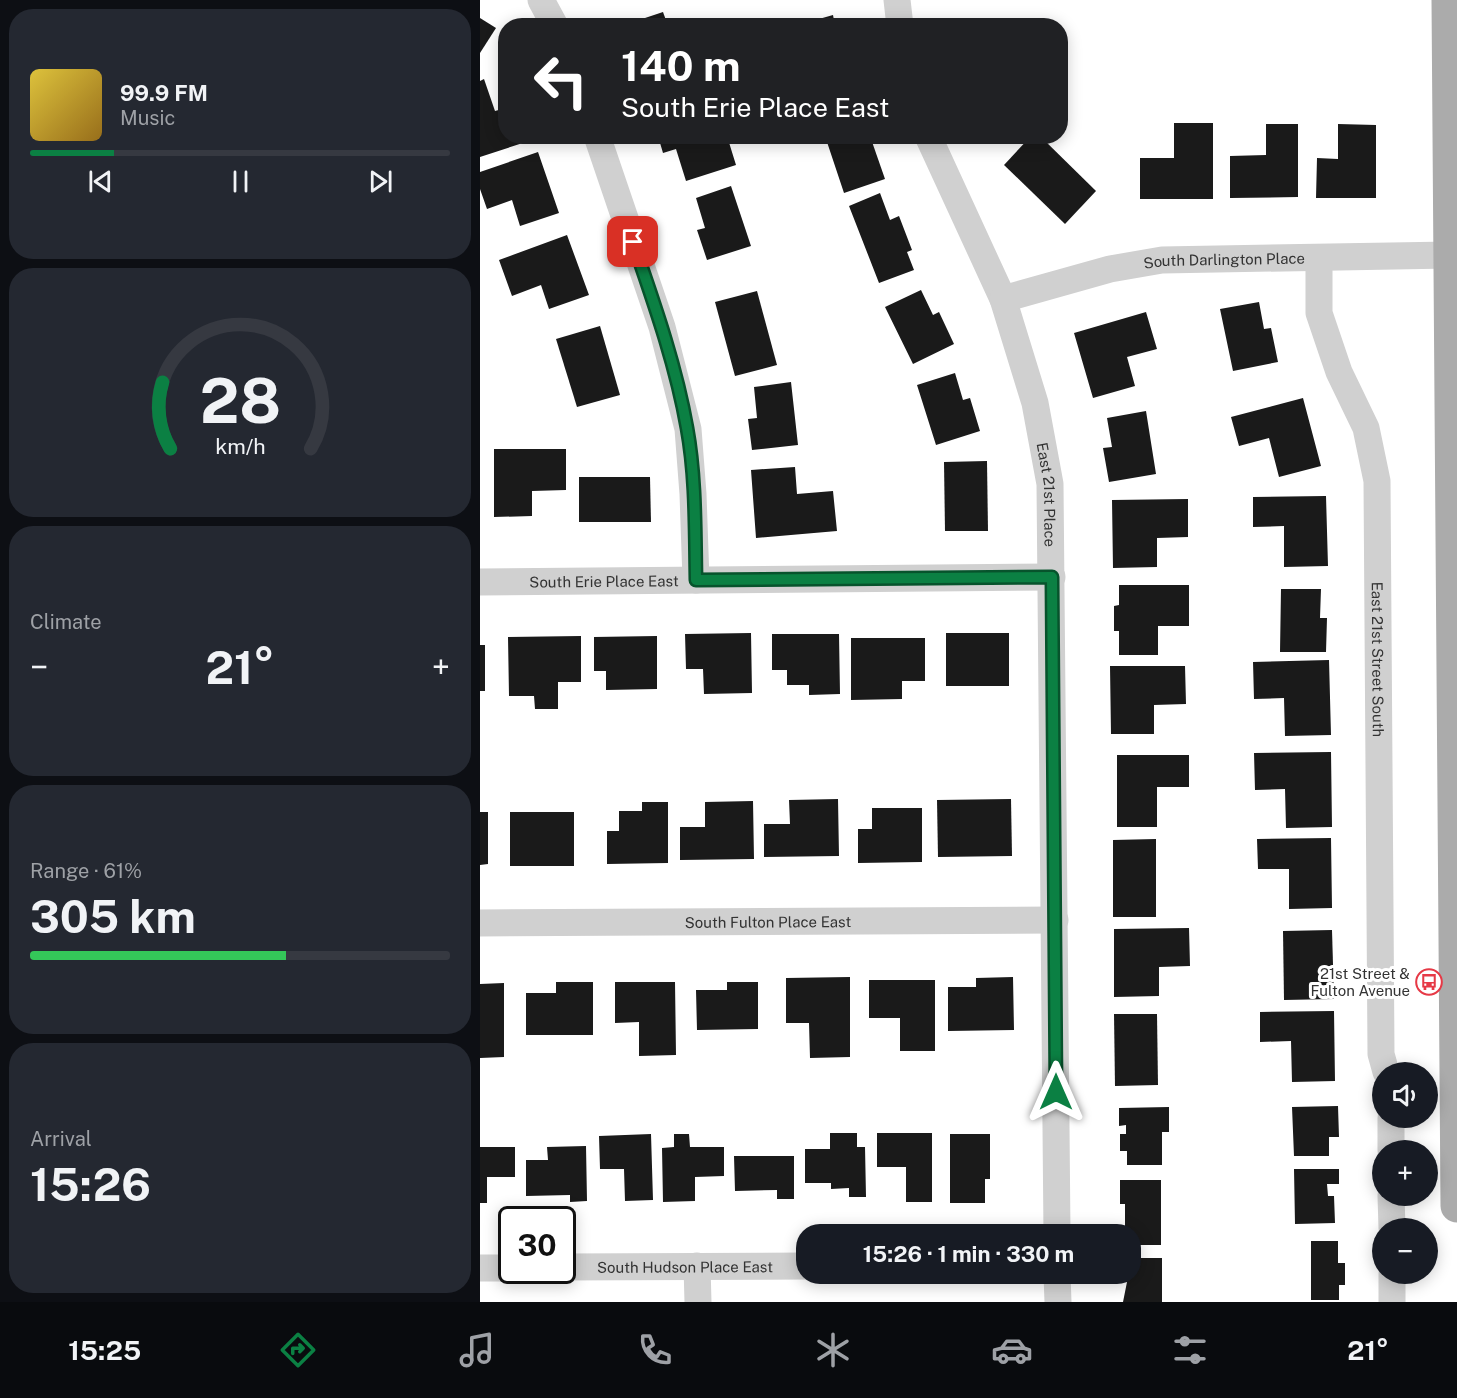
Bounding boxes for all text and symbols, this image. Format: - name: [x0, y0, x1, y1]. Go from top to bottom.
- text: 140 m: [621, 41, 741, 90]
- icon: left: [522, 42, 600, 120]
- text: 99.9 FM: [120, 80, 208, 106]
- text: South Erie Place East: [621, 91, 890, 123]
- text: Music: [120, 106, 175, 130]
- icon: previous: [84, 165, 117, 198]
- icon: pause: [224, 165, 257, 198]
- icon: next: [364, 165, 397, 198]
- pin: [607, 216, 658, 267]
- icon: arrive: [616, 225, 649, 258]
- street label: South Darlington Place: [1142, 249, 1305, 272]
- text: 28: [199, 365, 281, 438]
- text: km/h: [215, 435, 265, 460]
- street label: East 21st Place: [1034, 441, 1059, 547]
- street label: South Erie Place East: [529, 572, 679, 590]
- street label: East 21st Street South: [1369, 582, 1387, 737]
- text: Climate: [30, 610, 102, 634]
- text: 21°: [205, 641, 275, 694]
- text: −: [30, 648, 48, 686]
- text: +: [432, 648, 450, 686]
- text: Range · 61%: [30, 859, 142, 883]
- text: 305 km: [30, 890, 196, 943]
- street label: South Fulton Place East: [685, 913, 852, 930]
- place label: 21st Street & Fulton Avenue: [1311, 965, 1410, 999]
- bus stop icon: 21st Street & Fulton Avenue: [1414, 967, 1444, 997]
- position arrow: [1024, 1060, 1088, 1124]
- map controls: [1372, 1062, 1438, 1284]
- button: sound: [1372, 1062, 1438, 1128]
- text: Arrival: [30, 1127, 92, 1151]
- button: +: [1372, 1140, 1438, 1206]
- text: 15:26: [30, 1158, 151, 1211]
- speed limit sign: 30: [498, 1206, 576, 1284]
- button: −: [1372, 1218, 1438, 1284]
- text: 15:26 · 1 min · 330 m: [863, 1241, 1074, 1267]
- street label: South Hudson Place East: [597, 1258, 773, 1275]
- icon: directions: [277, 1329, 319, 1371]
- icon: music: [456, 1329, 498, 1371]
- icon: phone: [634, 1329, 676, 1371]
- icon: climate: [812, 1329, 854, 1371]
- icon: car: [991, 1329, 1033, 1371]
- icon: filters: [1169, 1329, 1211, 1371]
- text: 15:25: [68, 1334, 141, 1366]
- text: 21°: [1347, 1334, 1389, 1366]

